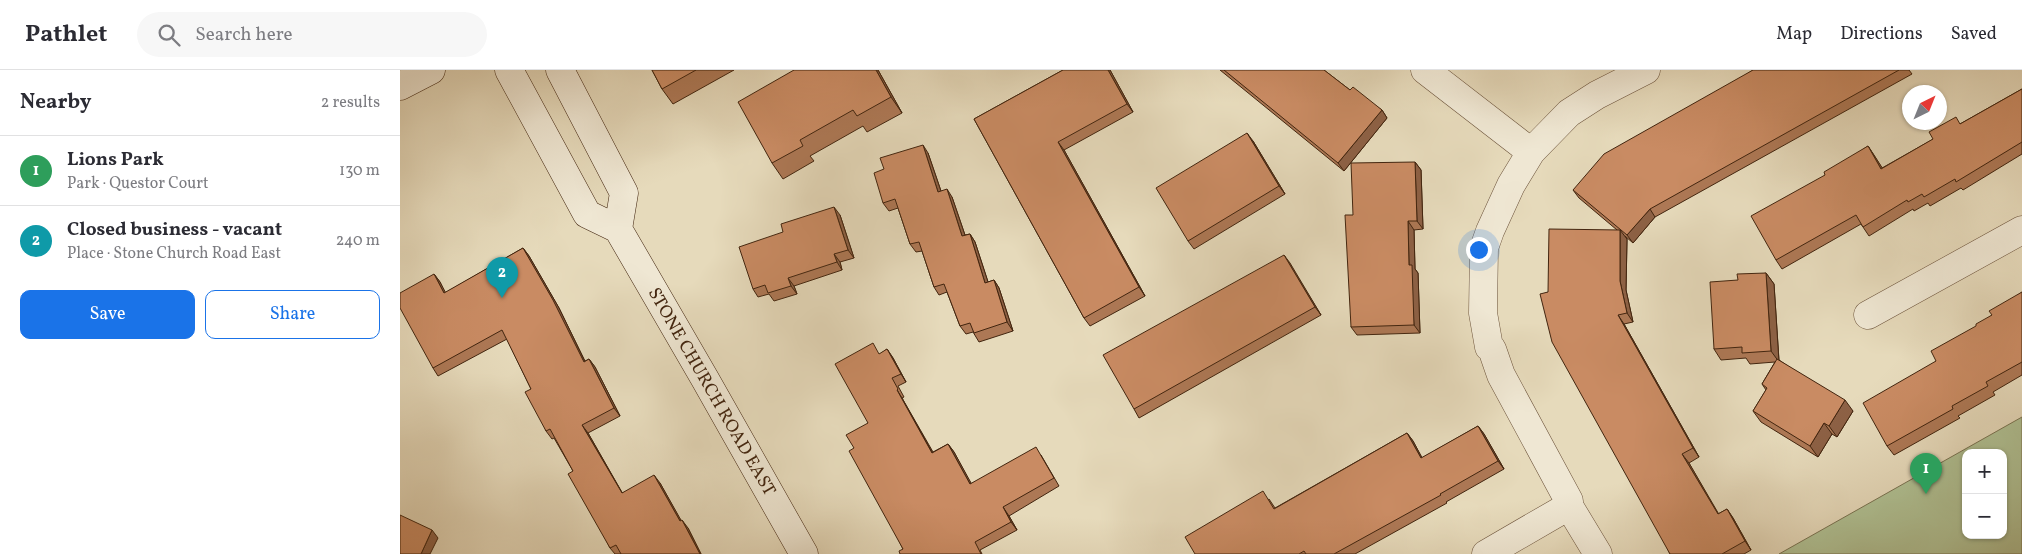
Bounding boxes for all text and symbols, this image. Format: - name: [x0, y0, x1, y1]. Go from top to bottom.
- search box: [137, 12, 487, 57]
- text: Pathlet: [25, 18, 107, 52]
- icon: search: [155, 21, 183, 49]
- text: Search here: [195, 22, 293, 48]
- text: Map: [1776, 22, 1812, 47]
- text: Directions: [1840, 22, 1923, 47]
- text: Saved: [1951, 22, 1997, 47]
- north arrow: [1902, 85, 1947, 130]
- text: Nearby: [20, 88, 91, 117]
- text: 2 results: [321, 92, 380, 114]
- text: Lions Park: [67, 147, 164, 173]
- text: 1: [33, 160, 39, 182]
- text: 130 m: [339, 160, 380, 182]
- text: Park · Questor Court: [67, 173, 209, 195]
- text: Closed business - vacant: [67, 217, 282, 243]
- text: 2: [32, 230, 40, 252]
- text: 240 m: [336, 230, 380, 252]
- your location: [1466, 237, 1492, 263]
- text: Place · Stone Church Road East: [67, 243, 281, 265]
- pin: 2: [486, 257, 518, 298]
- street label: STONE CHURCH ROAD EAST: [641, 283, 781, 501]
- button: Save: [20, 290, 195, 339]
- button: Share: [205, 290, 380, 339]
- map controls: [1962, 449, 2007, 539]
- button: +: [1962, 449, 2007, 494]
- pin: 1: [1910, 453, 1942, 494]
- button: −: [1962, 494, 2007, 539]

